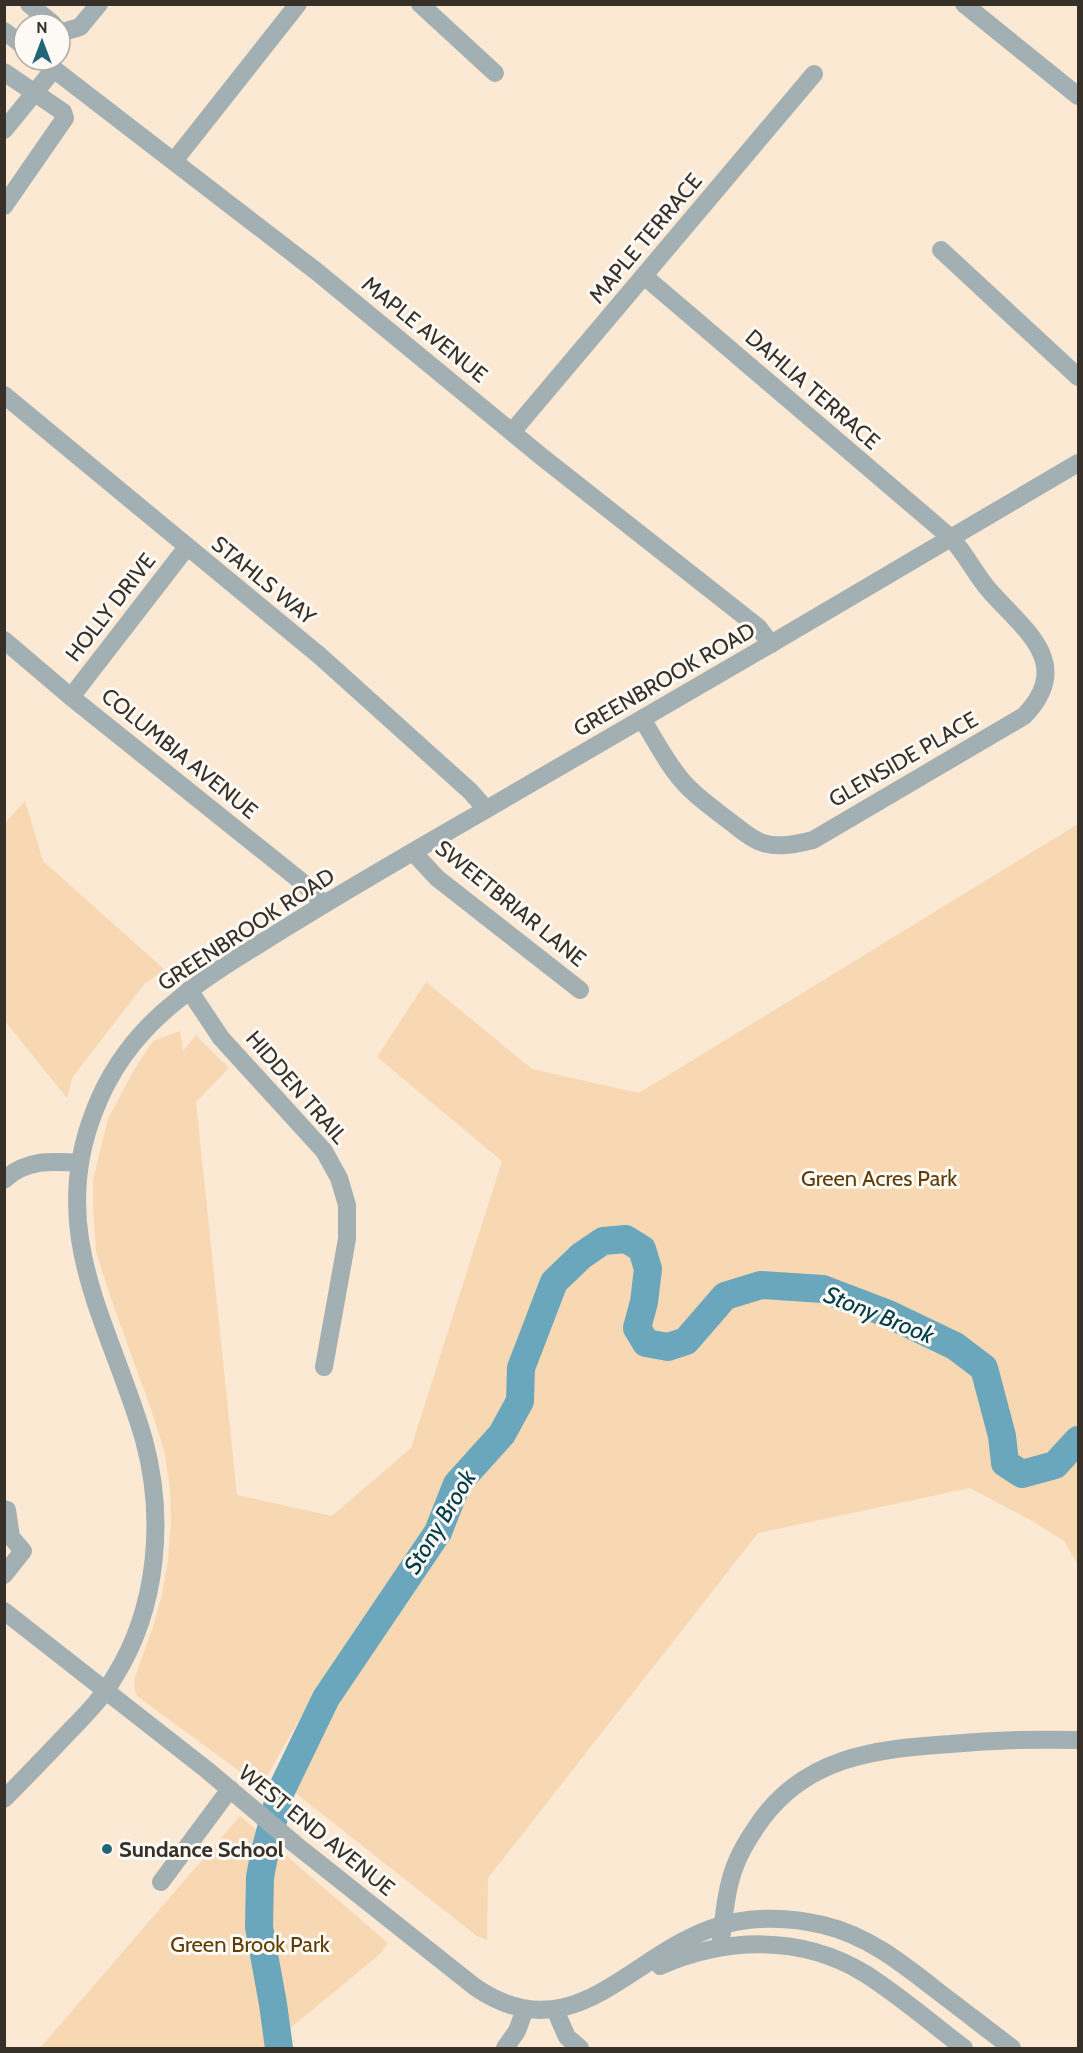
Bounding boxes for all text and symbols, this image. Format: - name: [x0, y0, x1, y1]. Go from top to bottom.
- north arrow: [12, 12, 72, 72]
- text: N: [36, 18, 48, 37]
- street label: MAPLE TERRACE: [583, 168, 708, 309]
- street label: MAPLE AVENUE: [356, 270, 493, 388]
- street label: DAHLIA TERRACE: [740, 324, 885, 455]
- street label: STAHLS WAY: [206, 530, 322, 631]
- street label: HOLLY DRIVE: [60, 548, 161, 667]
- street label: GREENBROOK ROAD: [569, 616, 760, 742]
- street label: COLUMBIA AVENUE: [96, 682, 263, 825]
- street label: GLENSIDE PLACE: [824, 706, 983, 813]
- street label: SWEETBRIAR LANE: [430, 834, 591, 972]
- street label: GREENBROOK ROAD: [153, 862, 340, 997]
- street label: HIDDEN TRAIL: [240, 1025, 353, 1149]
- park label: Green Acres Park: [801, 1165, 957, 1192]
- water label: Stony Brook: [820, 1279, 939, 1350]
- water label: Stony Brook: [397, 1464, 482, 1579]
- street label: WEST END AVENUE: [233, 1759, 400, 1902]
- place label: Sundance School: [119, 1836, 284, 1863]
- marker: Sundance School: [100, 1842, 114, 1856]
- park label: Green Brook Park: [170, 1931, 330, 1958]

